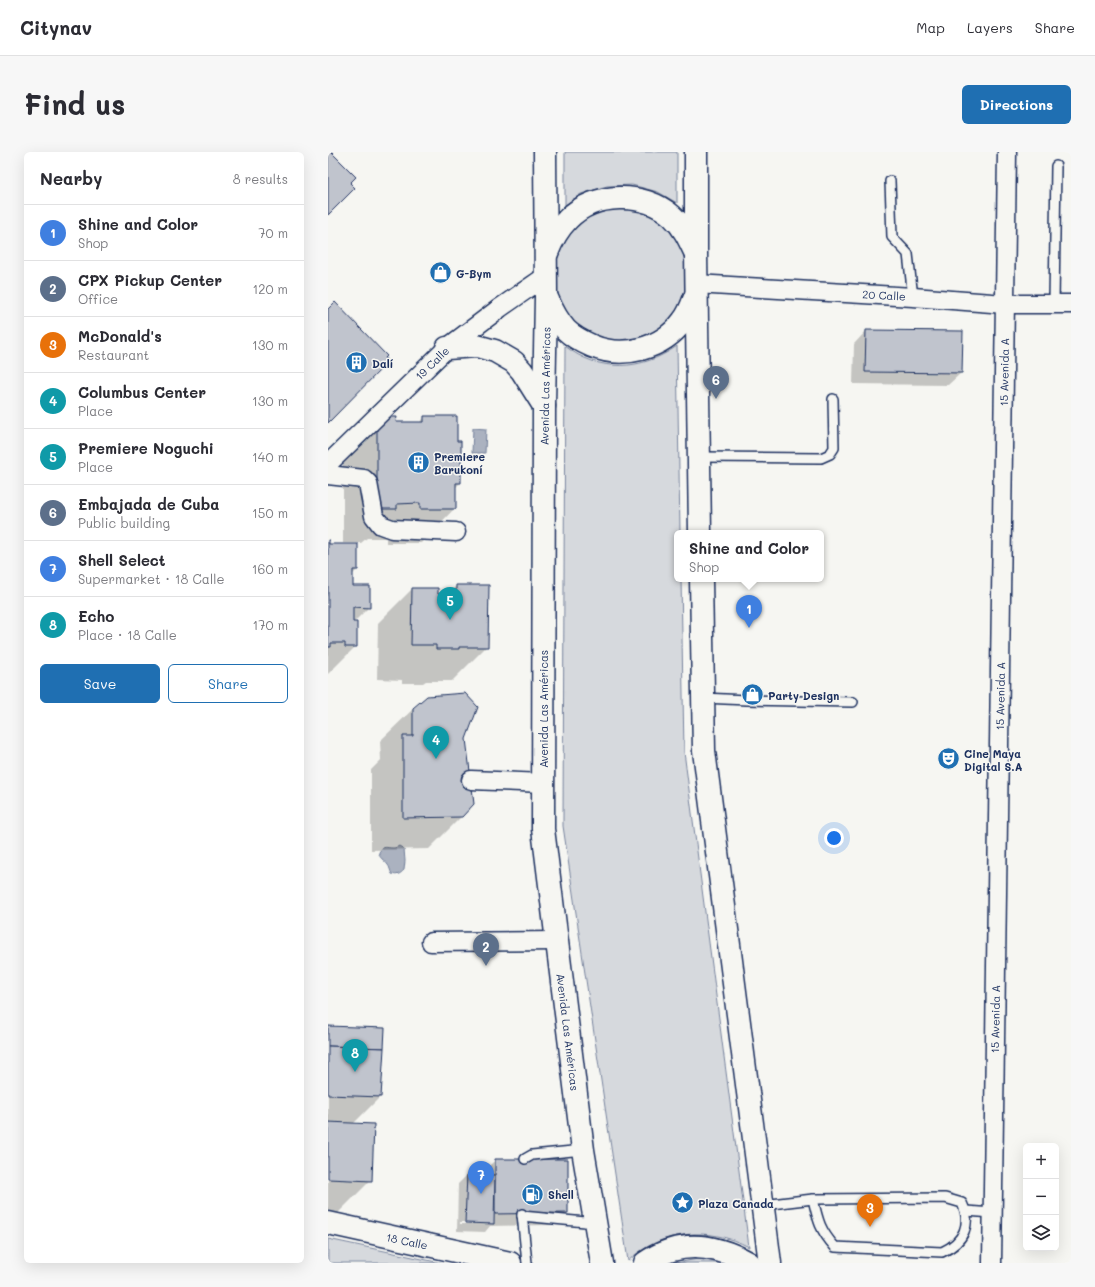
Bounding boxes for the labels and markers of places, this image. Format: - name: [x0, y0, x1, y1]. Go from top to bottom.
- shop icon: G-Bym: [428, 260, 454, 286]
- place label: G-Bym: [456, 266, 491, 281]
- building icon: Dalí: [344, 350, 370, 376]
- place label: Dalí: [372, 356, 394, 371]
- pin: 6: [703, 366, 729, 399]
- building icon: Premiere Barukoní: [406, 449, 432, 475]
- place label: Premiere Barukoní: [434, 449, 486, 477]
- pin: 5: [437, 587, 463, 620]
- pin: 1: [736, 595, 762, 628]
- shop icon: Party Design: [739, 682, 765, 708]
- place label: Party Design: [768, 688, 839, 703]
- pin: 4: [423, 726, 449, 759]
- theatre icon: Cine Maya Digital S.A: [936, 746, 962, 772]
- place label: Cine Maya Digital S.A: [964, 746, 1023, 774]
- pin: 2: [473, 933, 499, 966]
- pin: 8: [342, 1039, 368, 1072]
- pin: 7: [468, 1161, 494, 1194]
- fuel station icon: Shell: [519, 1181, 545, 1207]
- place label: Shell: [548, 1187, 574, 1202]
- place icon: Plaza Canada: [669, 1190, 695, 1216]
- pin: 3: [857, 1194, 883, 1227]
- place label: Plaza Canada: [698, 1196, 774, 1211]

